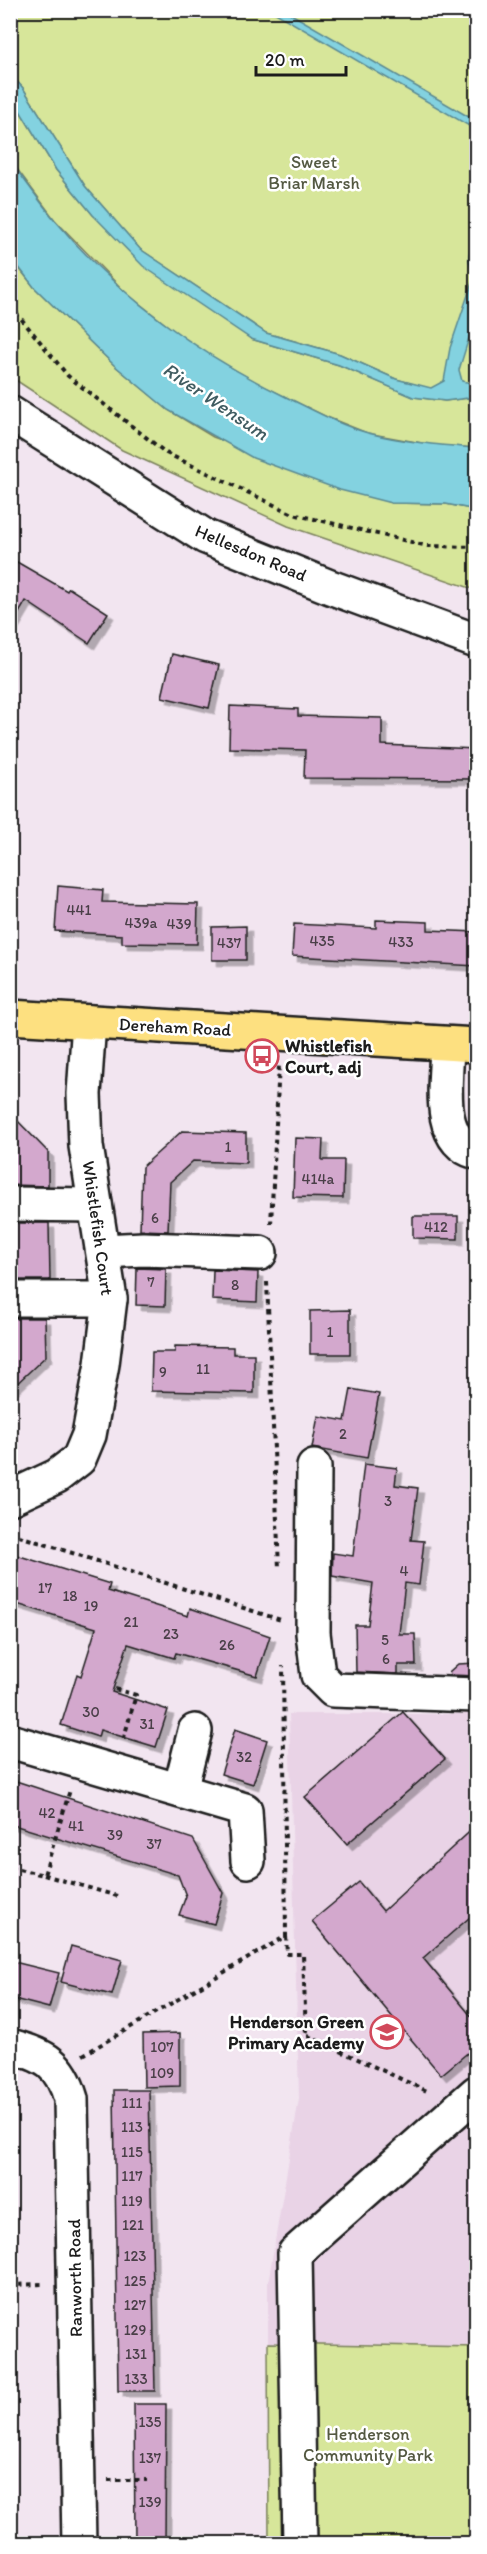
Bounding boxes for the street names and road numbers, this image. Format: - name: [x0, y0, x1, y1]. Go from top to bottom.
- street label: Hellesdon Road: [192, 520, 310, 586]
- street label: Dereham Road: [118, 1013, 232, 1041]
- street label: Whistlefish Court: [78, 1159, 118, 1297]
- street label: Ranworth Road: [63, 2219, 87, 2337]

